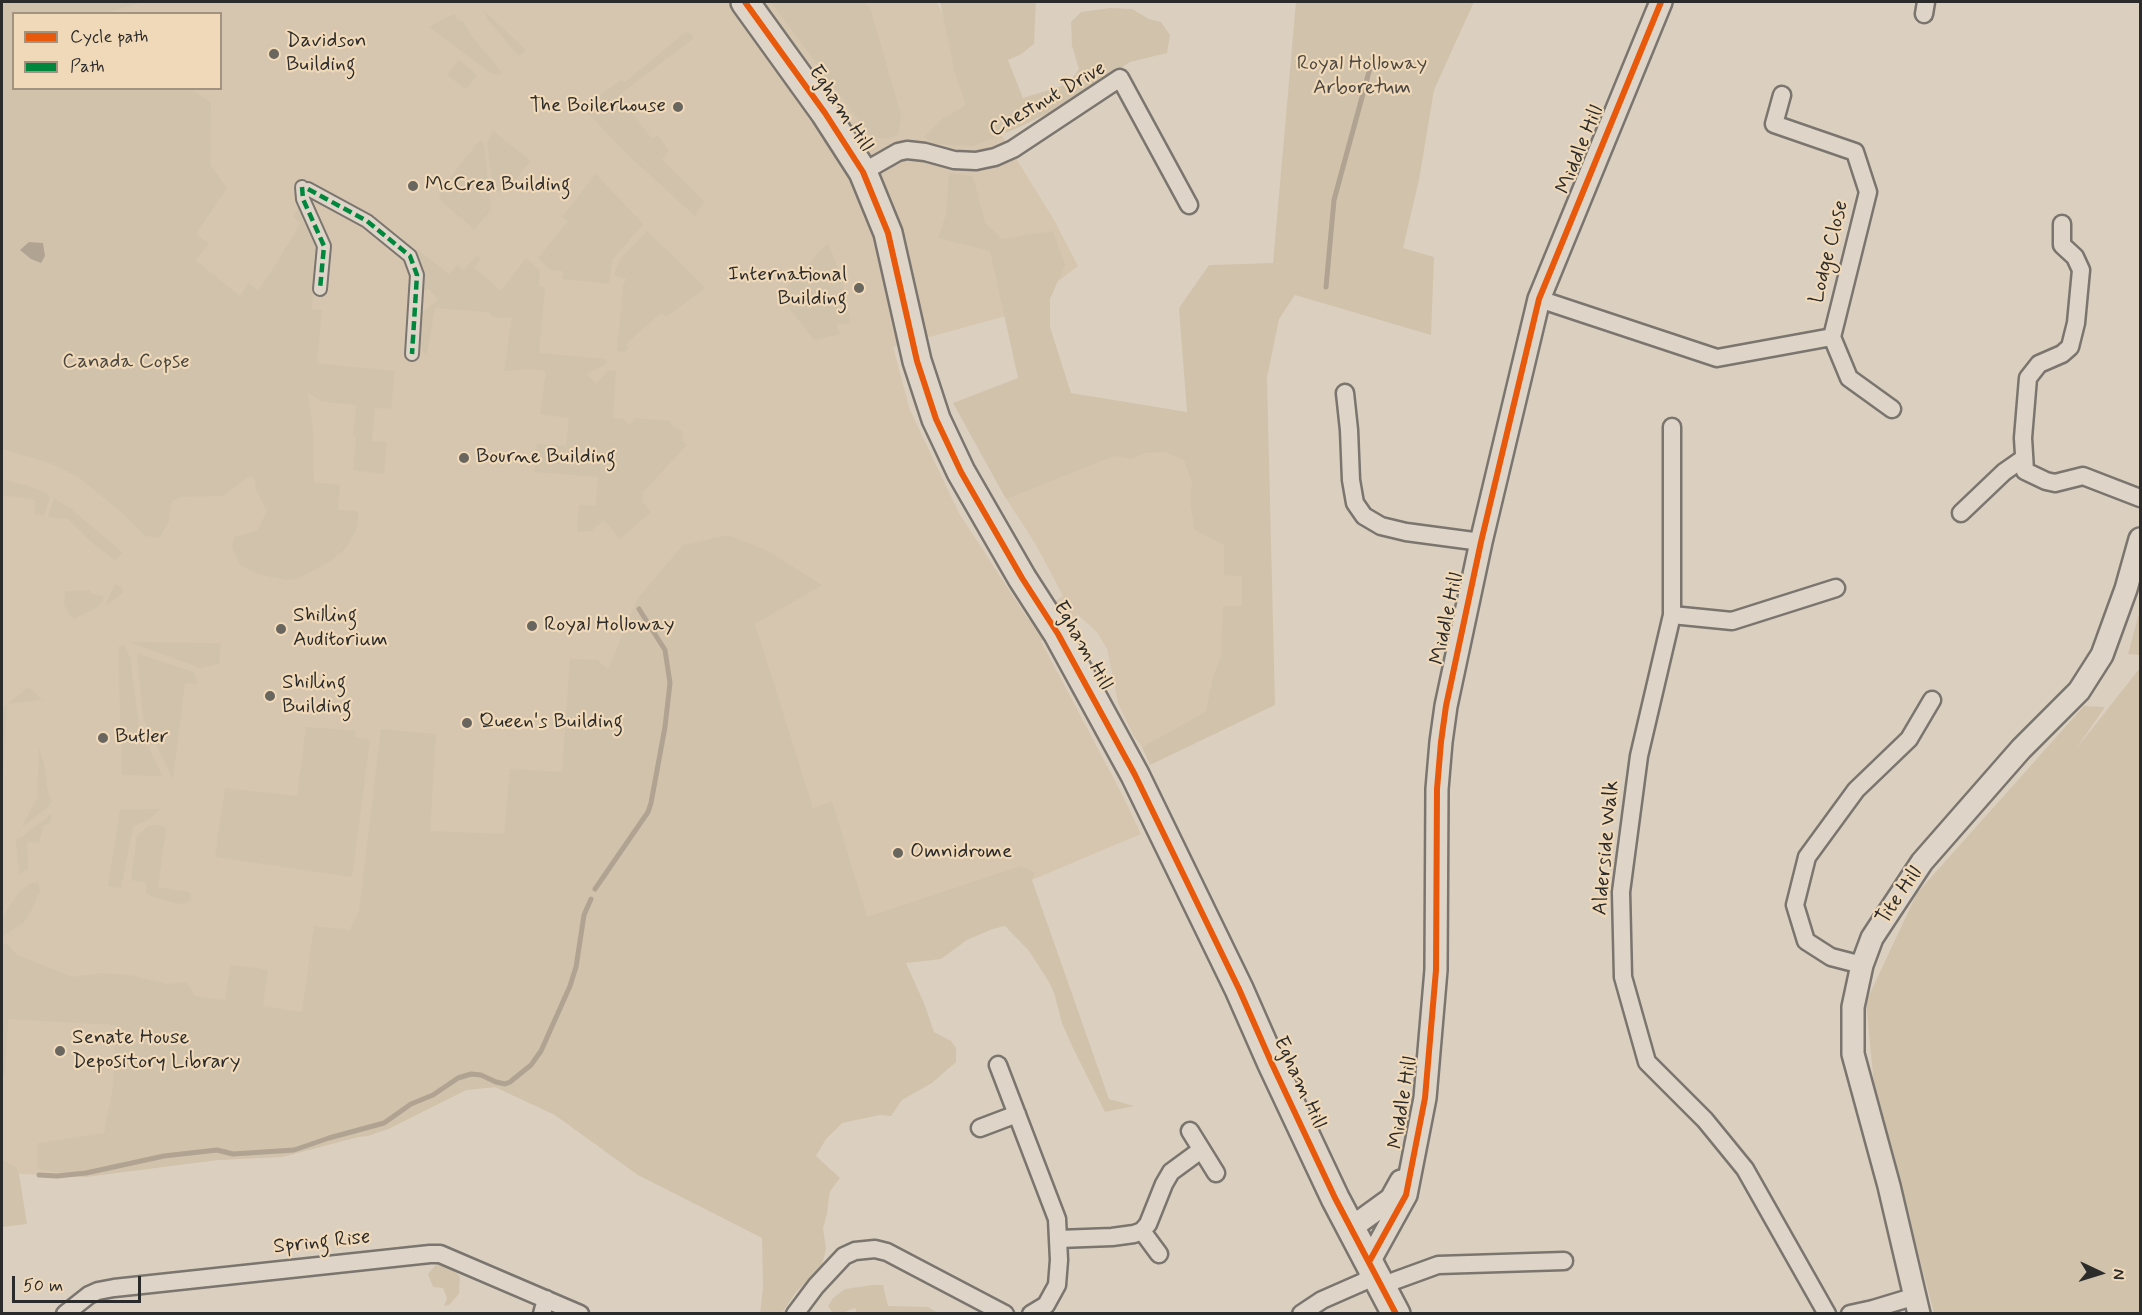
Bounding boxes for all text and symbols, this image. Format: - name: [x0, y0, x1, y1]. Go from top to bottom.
- legend: [12, 12, 222, 90]
- text: Cycle path: [70, 25, 148, 49]
- place label: Davidson Building: [286, 29, 366, 79]
- marker: Davidson Building: [267, 47, 281, 61]
- park label: Royal Holloway Arboretum: [1297, 52, 1427, 102]
- text: Path: [70, 55, 105, 79]
- street label: Chestnut Drive: [985, 56, 1111, 144]
- street label: Egham Hill: [802, 61, 878, 157]
- place label: The Boilerhouse: [530, 94, 666, 120]
- marker: The Boilerhouse: [671, 100, 685, 114]
- street label: Middle Hill: [1552, 102, 1610, 198]
- place label: McCrea Building: [425, 173, 571, 199]
- marker: McCrea Building: [406, 179, 420, 193]
- street label: Lodge Close: [1805, 198, 1855, 306]
- place label: International Building: [728, 263, 847, 313]
- marker: International Building: [852, 281, 866, 295]
- park label: Canada Copse: [62, 350, 190, 376]
- place label: Bourne Building: [476, 445, 616, 471]
- marker: Bourne Building: [457, 451, 471, 465]
- street label: Middle Hill: [1426, 571, 1470, 667]
- street label: Egham Hill: [1046, 597, 1118, 695]
- place label: Shilling Auditorium: [293, 604, 388, 654]
- place label: Royal Holloway: [544, 613, 674, 639]
- marker: Royal Holloway: [525, 619, 539, 633]
- marker: Shilling Auditorium: [274, 622, 288, 636]
- place label: Shilling Building: [282, 671, 352, 721]
- marker: Shilling Building: [263, 689, 277, 703]
- place label: Queen's Building: [479, 710, 623, 736]
- marker: Queen's Building: [460, 716, 474, 730]
- place label: Butler: [115, 725, 169, 751]
- marker: Butler: [96, 731, 110, 745]
- street label: Alderside Walk: [1589, 779, 1625, 917]
- place label: Omnidrome: [910, 840, 1012, 866]
- marker: Omnidrome: [891, 846, 905, 860]
- street label: Tite Hill: [1871, 862, 1929, 930]
- place label: Senate House Depository Library: [72, 1026, 240, 1076]
- street label: Egham Hill: [1267, 1033, 1331, 1133]
- marker: Senate House Depository Library: [53, 1044, 67, 1058]
- street label: Middle Hill: [1384, 1055, 1424, 1151]
- street label: Spring Rise: [272, 1225, 372, 1261]
- north arrow: [2070, 1243, 2130, 1303]
- scale bar: [15, 1264, 144, 1302]
- text: N: [2108, 1268, 2129, 1280]
- text: 50 m: [23, 1274, 63, 1298]

